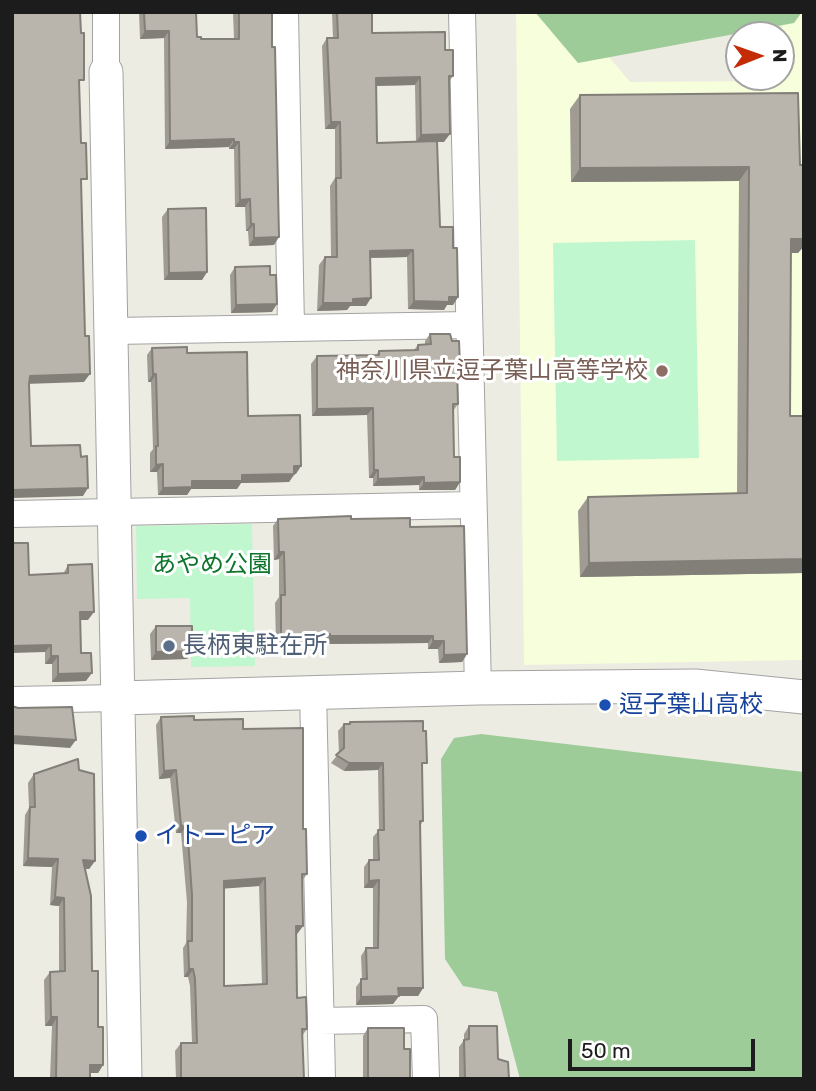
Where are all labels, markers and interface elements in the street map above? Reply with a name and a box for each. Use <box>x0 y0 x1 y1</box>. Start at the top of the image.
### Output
north arrow <box>725 21 795 91</box>
text: N <box>768 49 791 63</box>
place label: 神奈川県立逗子葉山高等学校 <box>336 357 648 385</box>
marker: 神奈川県立逗子葉山高等学校 <box>654 363 670 379</box>
park label: あやめ公園 <box>152 551 272 579</box>
place label: 長柄東駐在所 <box>183 632 327 660</box>
marker: 長柄東駐在所 <box>161 638 177 654</box>
place label: 逗子葉山高校 <box>619 691 763 719</box>
marker: 逗子葉山高校 <box>597 697 613 713</box>
place label: イトーピア <box>155 822 275 850</box>
marker: イトーピア <box>133 828 149 844</box>
scale bar <box>571 1024 758 1068</box>
text: 50 m <box>581 1038 631 1063</box>

